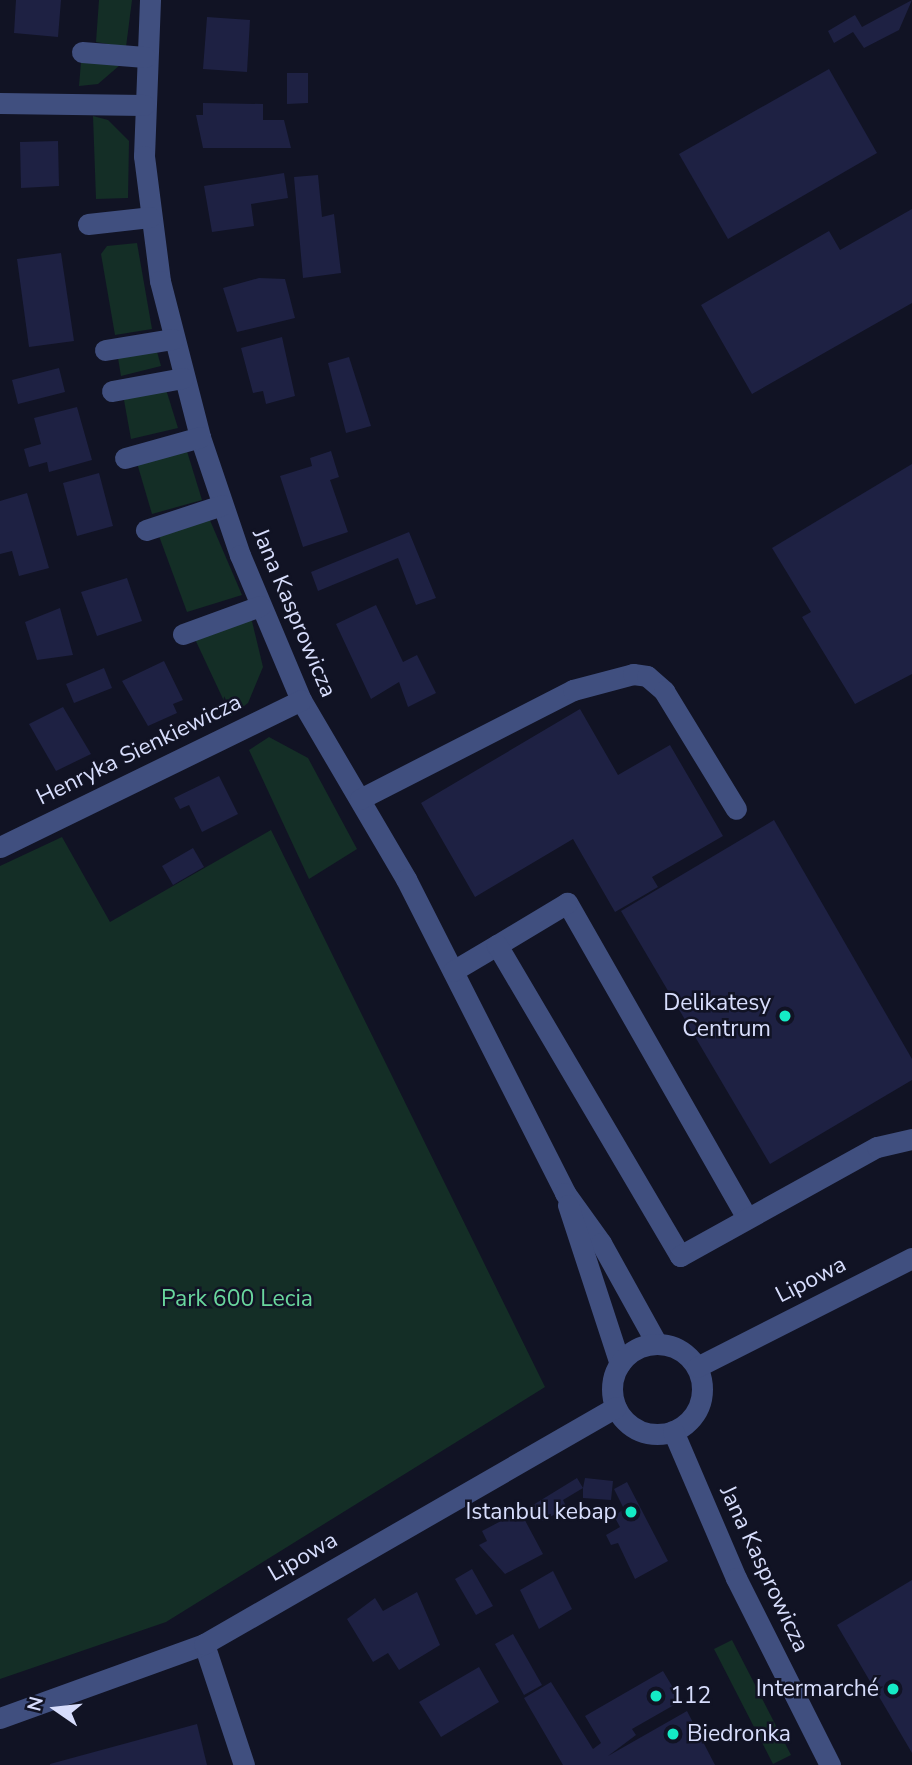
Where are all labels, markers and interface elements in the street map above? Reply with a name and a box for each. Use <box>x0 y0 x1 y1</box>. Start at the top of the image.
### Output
street label: Jana Kasprowicza <box>246 524 342 702</box>
street label: Henryka Sienkiewicza <box>32 688 246 812</box>
place label: Delikatesy Centrum <box>663 989 771 1043</box>
marker: Delikatesy Centrum <box>777 1008 793 1024</box>
street label: Lipowa <box>771 1251 851 1309</box>
park label: Park 600 Lecia <box>161 1285 313 1313</box>
street label: Jana Kasprowicza <box>713 1481 815 1657</box>
place label: Istanbul kebap <box>465 1498 617 1526</box>
marker: Istanbul kebap <box>623 1504 639 1520</box>
street label: Lipowa <box>264 1526 342 1588</box>
north arrow <box>21 1674 91 1744</box>
place label: Intermarché <box>756 1675 879 1703</box>
marker: Intermarché <box>885 1681 901 1697</box>
place label: 112 <box>670 1682 711 1710</box>
marker: 112 <box>648 1688 664 1704</box>
text: N <box>21 1694 50 1714</box>
place label: Biedronka <box>687 1720 791 1748</box>
marker: Biedronka <box>665 1726 681 1742</box>

